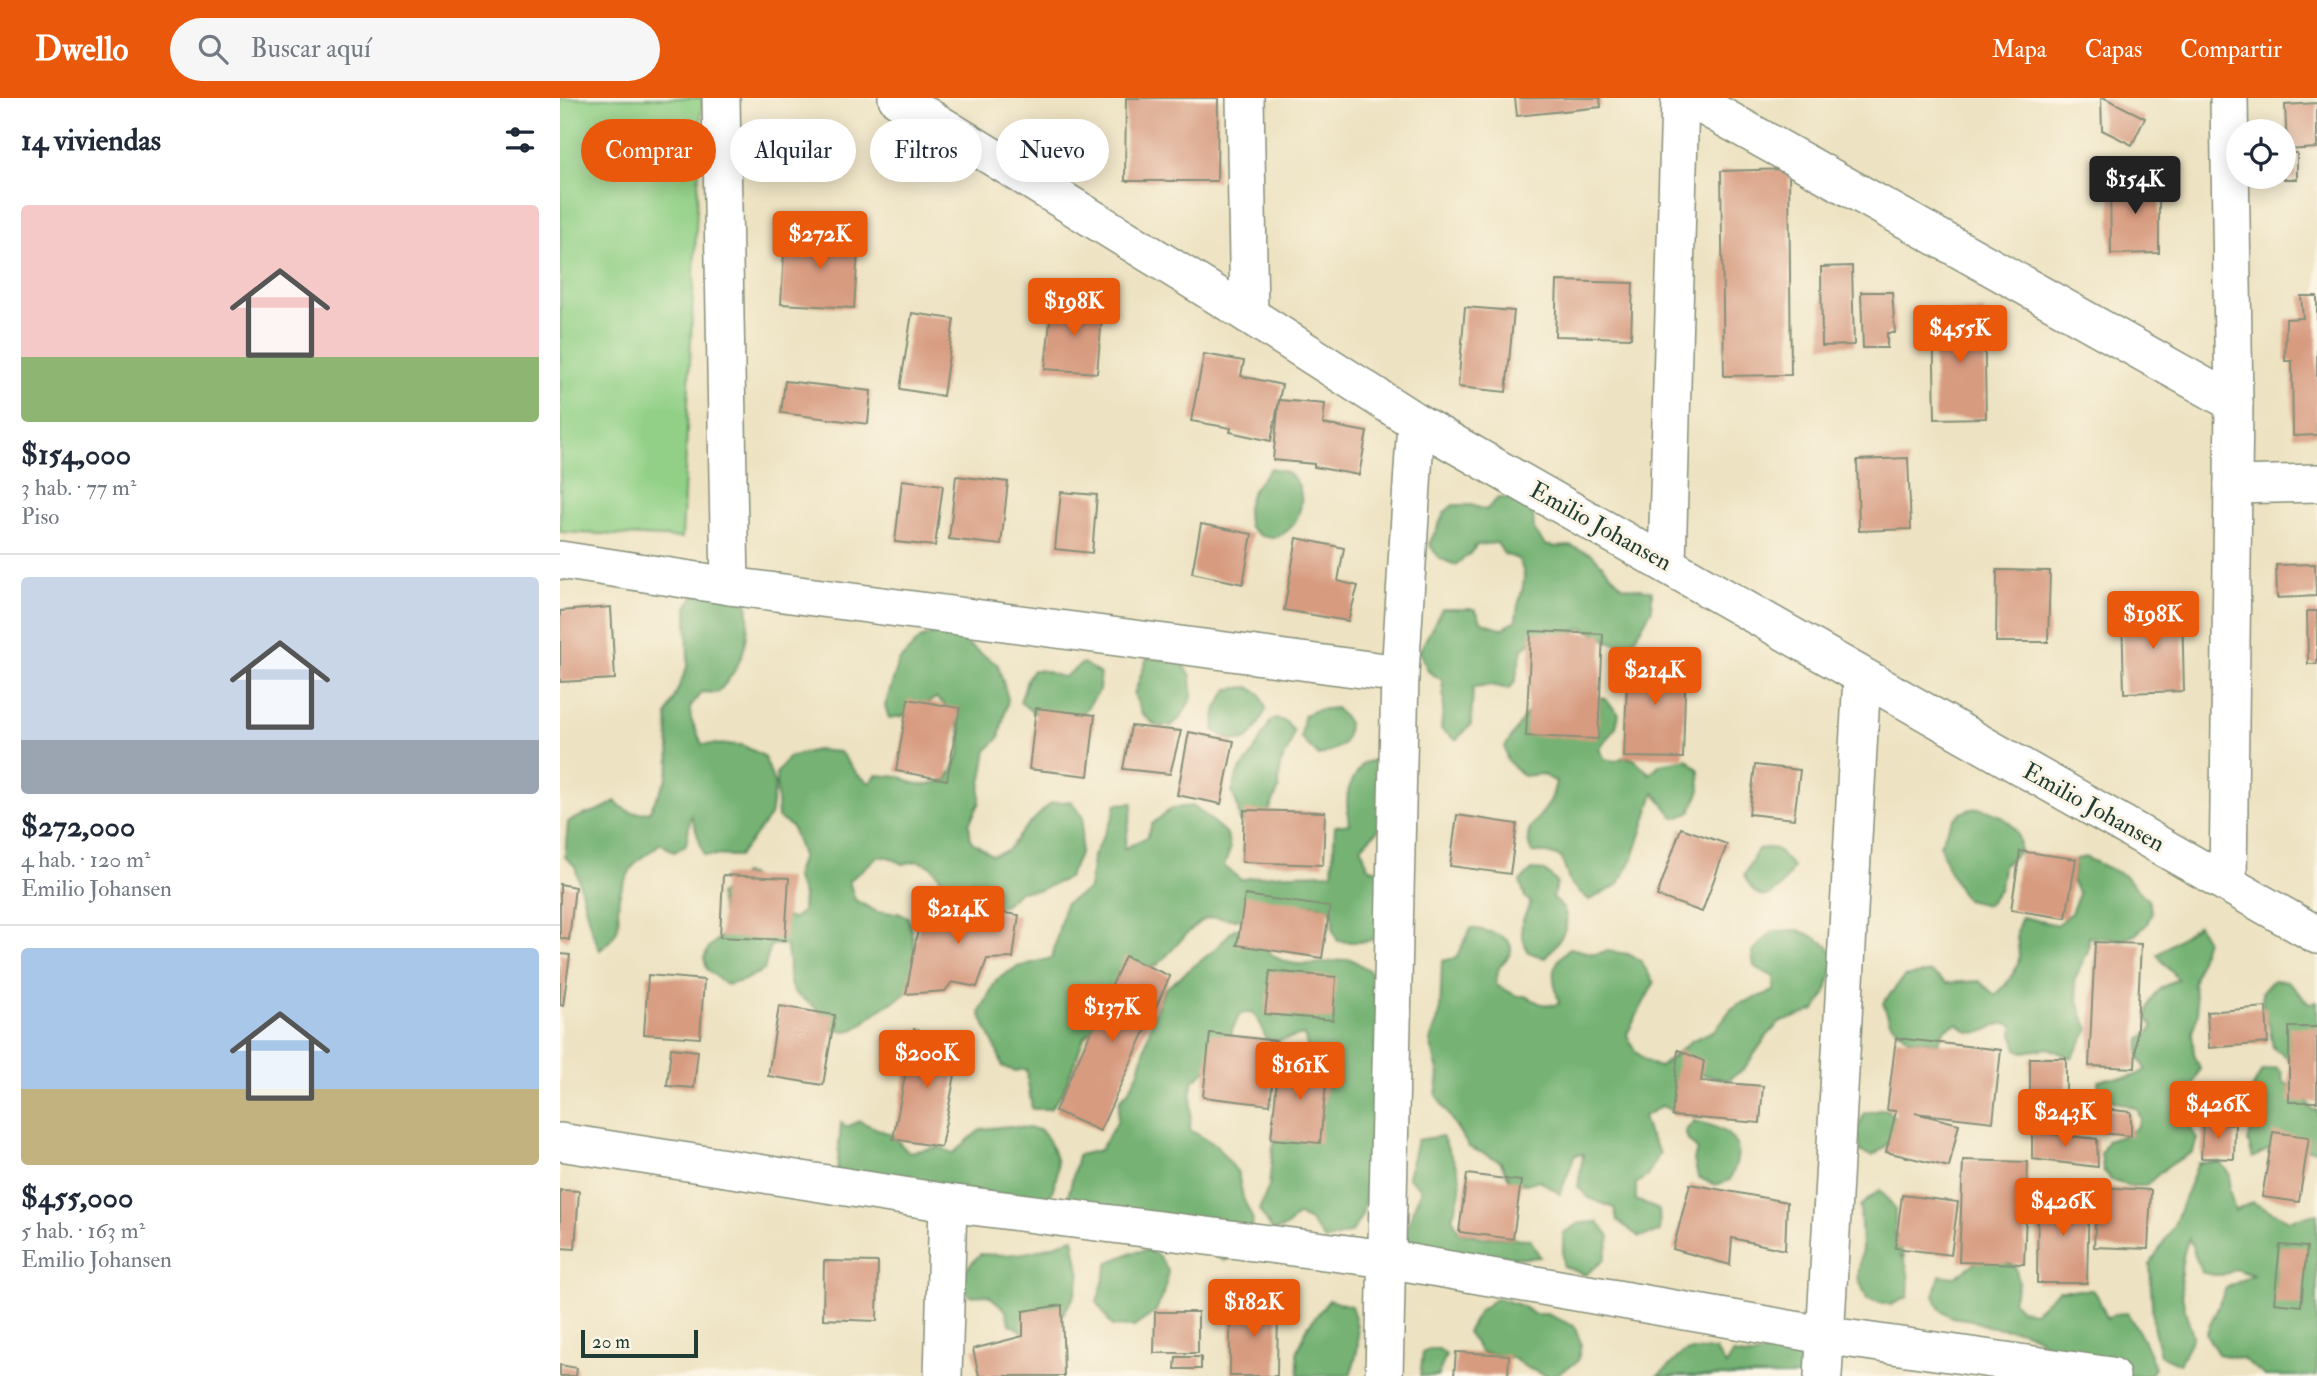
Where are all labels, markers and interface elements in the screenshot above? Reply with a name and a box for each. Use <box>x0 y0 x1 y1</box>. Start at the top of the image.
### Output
search box <box>170 18 660 81</box>
text: Dwello <box>35 29 128 70</box>
icon: search <box>194 30 232 68</box>
text: Buscar aquí <box>250 33 371 65</box>
text: Mapa <box>1992 34 2047 65</box>
text: Capas <box>2085 34 2142 65</box>
text: Compartir <box>2180 34 2282 65</box>
chip: Comprar <box>581 119 716 182</box>
chip: Alquilar <box>730 119 856 182</box>
chip: Filtros <box>870 119 982 182</box>
chip: Nuevo <box>996 119 1109 182</box>
map controls <box>2226 119 2296 189</box>
button: locate <box>2226 119 2296 189</box>
icon: filters <box>501 121 539 159</box>
text: 14 viviendas <box>21 122 161 159</box>
pin: $154K <box>2086 156 2184 216</box>
text: $154K <box>2105 164 2165 193</box>
pin: $272K <box>771 212 869 271</box>
text: $272K <box>789 219 851 248</box>
icon: home <box>217 250 343 376</box>
pin: $198K <box>1025 278 1123 338</box>
text: $198K <box>1044 286 1104 315</box>
pin: $455K <box>1911 306 2009 365</box>
text: $455K <box>1929 313 1991 342</box>
text: $154,000 <box>21 436 131 473</box>
text: 3 hab. · 77 m² <box>21 473 136 502</box>
street label: Emilio Johansen <box>1524 475 1677 578</box>
text: Piso <box>21 502 59 531</box>
pin: $198K <box>2104 592 2202 651</box>
text: $198K <box>2123 599 2183 628</box>
icon: home <box>217 622 343 748</box>
pin: $214K <box>1606 648 1704 707</box>
text: $214K <box>1624 655 1686 684</box>
street label: Emilio Johansen <box>2017 756 2170 859</box>
text: $272,000 <box>21 808 135 845</box>
text: 4 hab. · 120 m² <box>21 845 151 874</box>
text: Emilio Johansen <box>21 874 172 903</box>
pin: $214K <box>909 886 1007 946</box>
text: $214K <box>927 894 989 923</box>
pin: $137K <box>1063 984 1161 1044</box>
text: $137K <box>1084 992 1140 1021</box>
icon: home <box>217 993 343 1119</box>
pin: $200K <box>878 1030 976 1090</box>
text: $200K <box>895 1038 959 1067</box>
pin: $161K <box>1251 1042 1349 1102</box>
text: $161K <box>1272 1050 1328 1079</box>
pin: $426K <box>2169 1082 2267 1141</box>
text: $426K <box>2186 1089 2250 1118</box>
pin: $243K <box>2016 1090 2114 1149</box>
text: $243K <box>2034 1097 2096 1126</box>
pin: $426K <box>2014 1178 2112 1238</box>
text: $455,000 <box>21 1179 133 1216</box>
text: $426K <box>2031 1186 2095 1215</box>
text: 5 hab. · 163 m² <box>21 1216 145 1245</box>
text: Emilio Johansen <box>21 1245 172 1274</box>
pin: $182K <box>1205 1280 1303 1339</box>
text: $182K <box>1224 1287 1284 1316</box>
scale bar <box>581 1327 698 1359</box>
text: 20 m <box>592 1330 630 1354</box>

